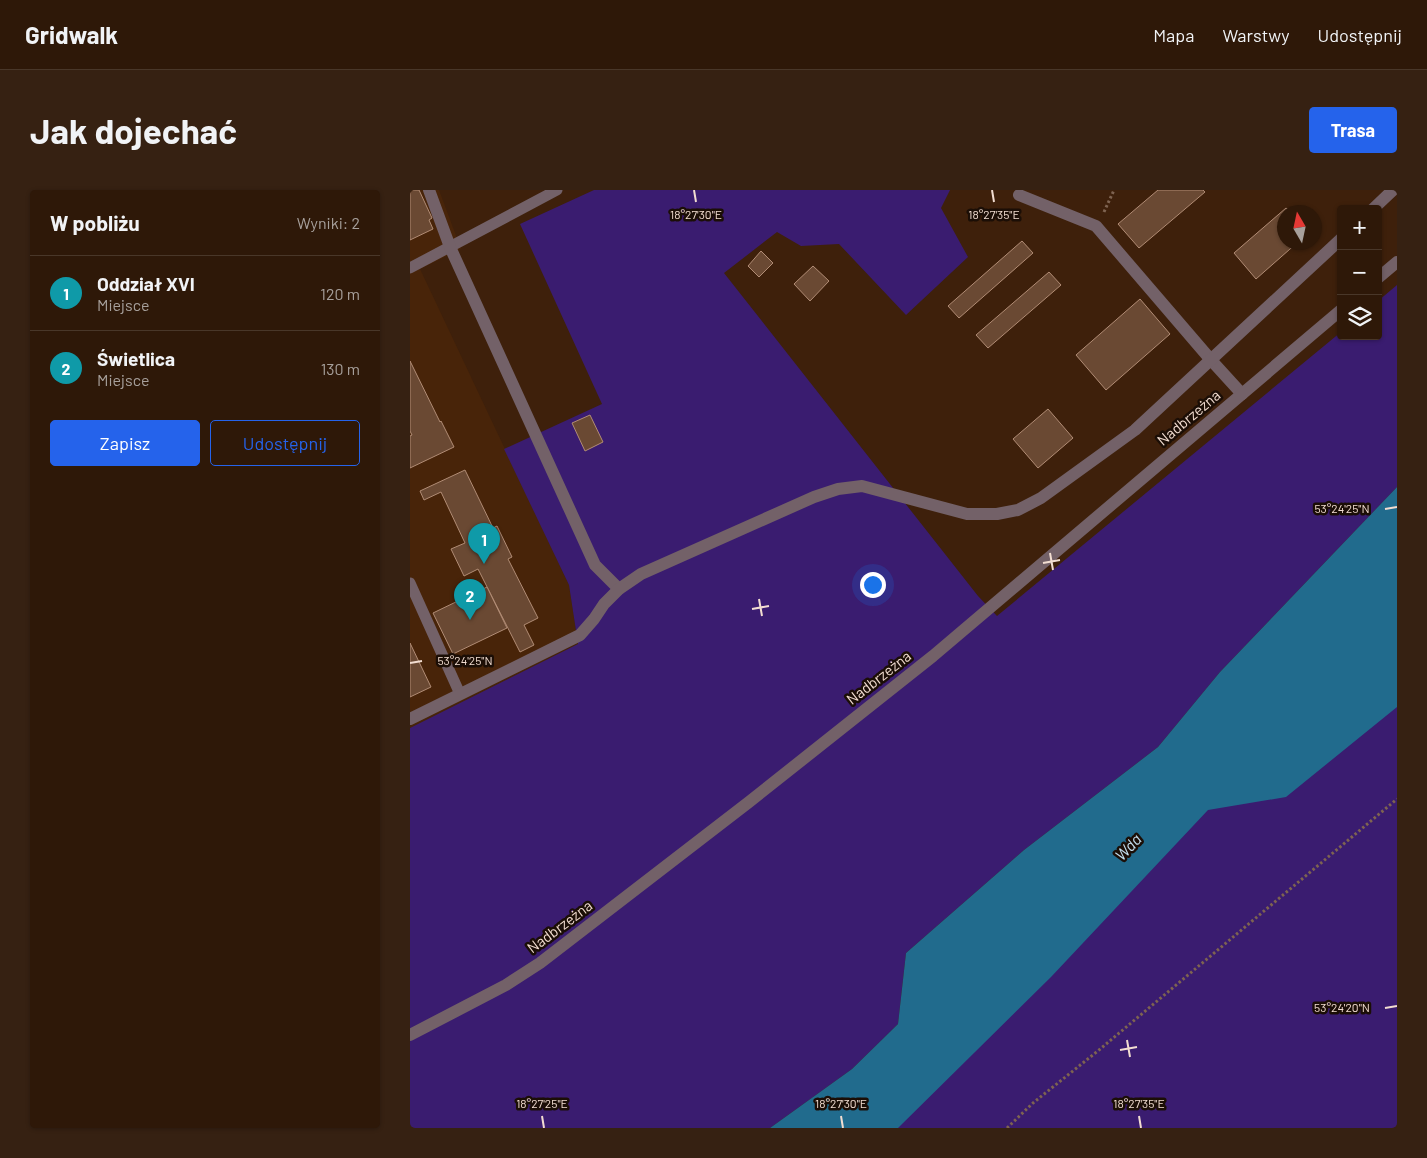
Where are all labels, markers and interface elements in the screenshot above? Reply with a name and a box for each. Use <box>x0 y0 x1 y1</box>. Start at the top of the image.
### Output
text: Gridwalk <box>25 20 118 49</box>
text: Mapa <box>1153 24 1194 46</box>
text: Warstwy <box>1222 24 1290 46</box>
text: Udostępnij <box>1318 24 1402 46</box>
button: Trasa <box>1309 107 1397 153</box>
text: Jak dojechać <box>30 109 237 151</box>
north arrow <box>1277 205 1322 250</box>
map controls <box>1337 205 1382 340</box>
button: + <box>1337 205 1382 250</box>
text: 18°27'30"E <box>670 207 722 221</box>
text: 18°27'35"E <box>968 207 1020 221</box>
text: W pobliżu <box>50 210 140 235</box>
text: Wyniki: 2 <box>297 213 360 232</box>
button: − <box>1337 250 1382 295</box>
text: Oddział XVI <box>97 272 195 295</box>
text: 1 <box>63 284 69 303</box>
text: 120 m <box>320 284 360 303</box>
text: Miejsce <box>97 295 149 314</box>
button: layers <box>1337 295 1382 340</box>
text: Świetlica <box>97 347 175 370</box>
text: 2 <box>62 359 70 378</box>
text: 130 m <box>321 359 360 378</box>
text: Miejsce <box>97 370 149 389</box>
street label: Nadbrzeżna <box>1153 386 1224 449</box>
button: Zapisz <box>50 420 200 466</box>
button: Udostępnij <box>210 420 360 466</box>
text: 53°24'25"N <box>1314 501 1370 515</box>
pin: 1 <box>468 523 500 564</box>
your location <box>860 572 886 598</box>
pin: 2 <box>454 579 486 620</box>
street label: Nadbrzeżna <box>843 646 914 708</box>
text: 53°24'25"N <box>437 653 493 667</box>
water label: Wda <box>1110 829 1145 864</box>
street label: Nadbrzeżna <box>523 896 595 956</box>
text: 53°24'20"N <box>1314 1000 1370 1014</box>
text: 18°27'25"E <box>516 1096 568 1110</box>
text: 18°27'30"E <box>815 1096 867 1110</box>
text: 18°27'35"E <box>1113 1096 1165 1110</box>

